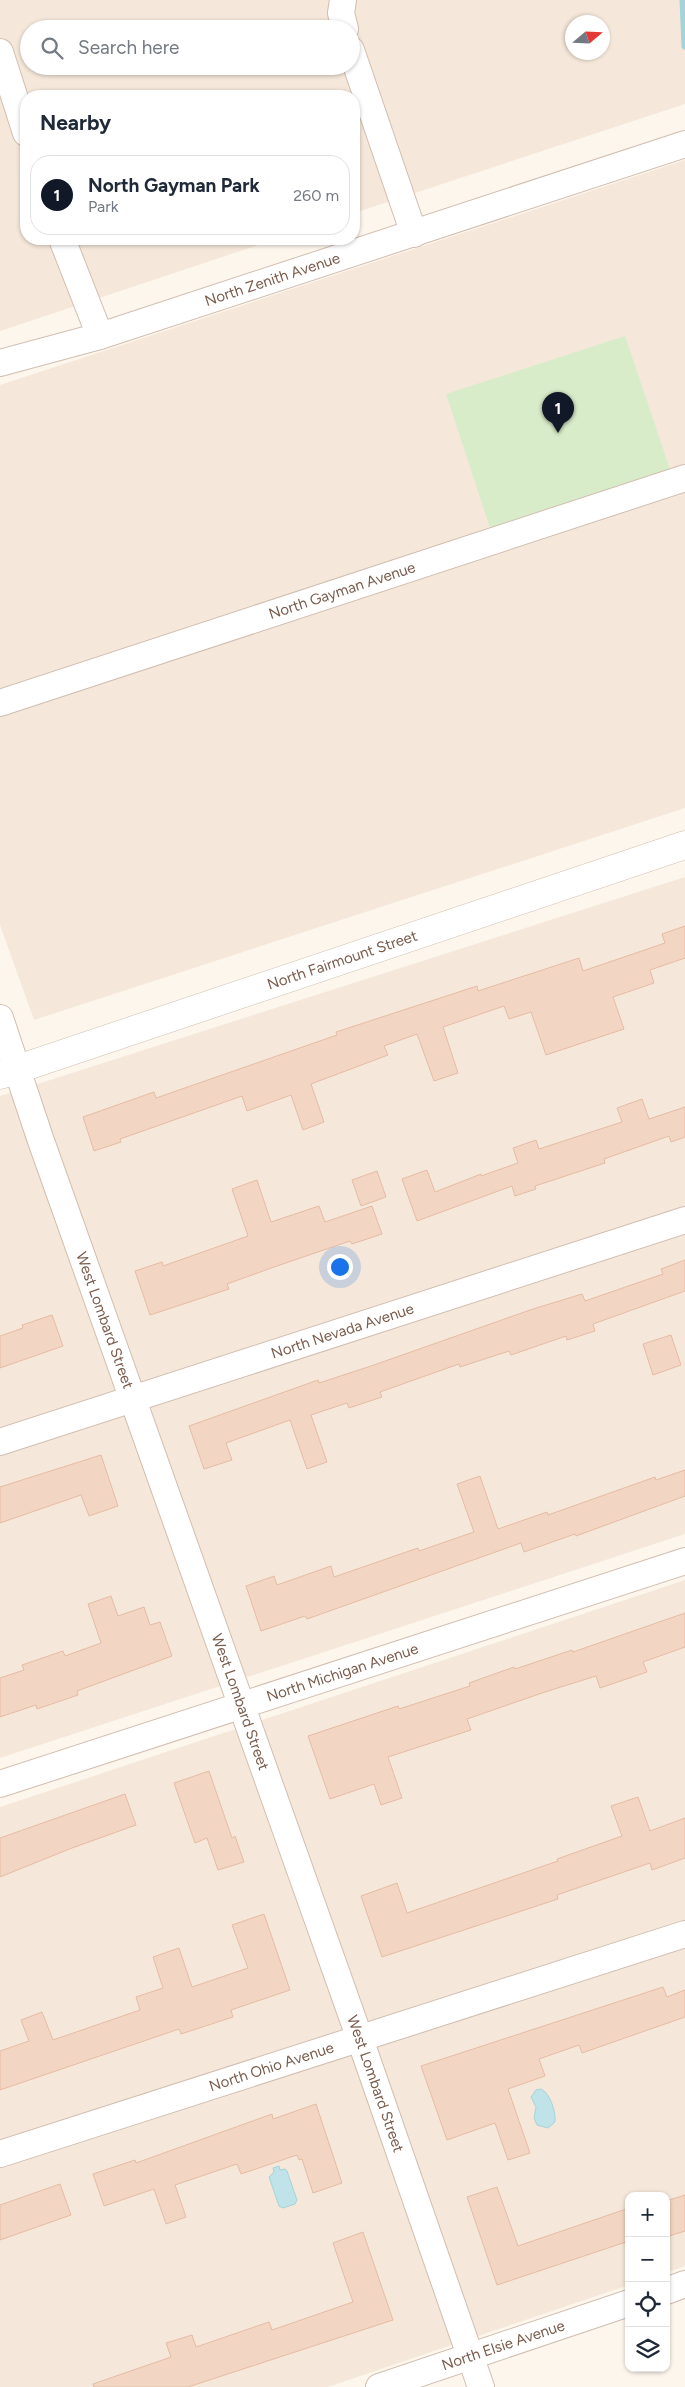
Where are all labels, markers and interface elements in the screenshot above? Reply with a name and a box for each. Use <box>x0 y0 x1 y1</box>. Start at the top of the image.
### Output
north arrow <box>565 15 610 60</box>
search box <box>20 20 360 75</box>
icon: search <box>38 34 66 62</box>
text: Search here <box>78 36 180 59</box>
text: Nearby <box>40 110 111 135</box>
text: North Gayman Park <box>88 174 260 197</box>
text: 1 <box>54 186 60 205</box>
text: 260 m <box>293 186 339 205</box>
text: Park <box>88 197 118 216</box>
street label: North Zenith Avenue <box>202 249 342 310</box>
pin: 1 <box>542 392 574 433</box>
street label: North Gayman Avenue <box>266 558 418 623</box>
street label: North Fairmount Street <box>265 926 420 994</box>
street label: West Lombard Street <box>72 1250 137 1391</box>
your location <box>327 1254 353 1280</box>
street label: North Nevada Avenue <box>269 1299 416 1363</box>
street label: West Lombard Street <box>208 1631 273 1773</box>
street label: North Michigan Avenue <box>264 1639 421 1706</box>
street label: West Lombard Street <box>343 2013 408 2155</box>
street label: North Ohio Avenue <box>207 2038 336 2095</box>
map controls <box>625 2192 670 2372</box>
button: + <box>625 2192 670 2237</box>
button: − <box>625 2237 670 2282</box>
button: locate <box>625 2282 670 2327</box>
street label: North Elsie Avenue <box>439 2316 567 2374</box>
button: layers <box>625 2327 670 2372</box>

